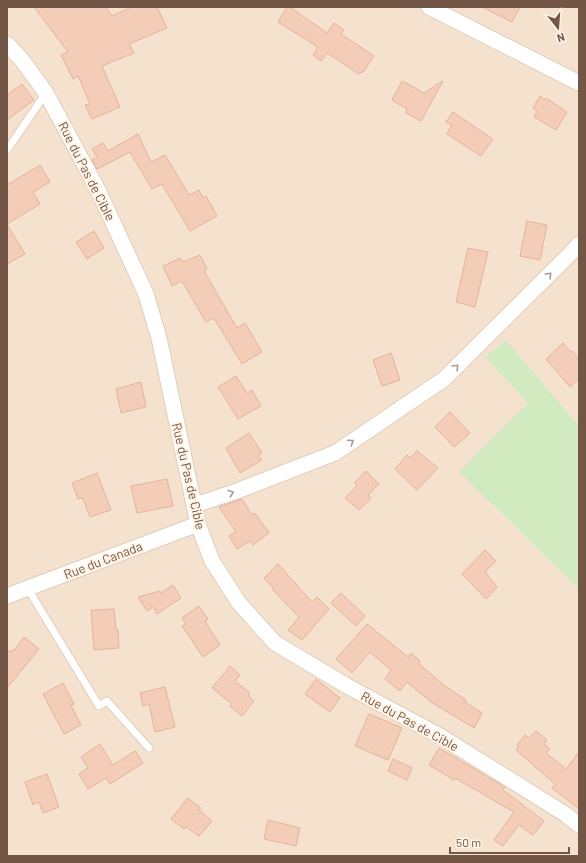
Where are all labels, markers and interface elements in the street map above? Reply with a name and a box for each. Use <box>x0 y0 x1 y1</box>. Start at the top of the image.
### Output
north arrow <box>538 8 578 48</box>
text: N <box>556 31 566 45</box>
street label: Rue du Pas de Cible <box>55 119 119 223</box>
one-way arrow <box>544 272 552 280</box>
one-way arrow <box>451 364 459 372</box>
street label: Rue du Pas de Cible <box>169 421 209 531</box>
one-way arrow <box>346 440 353 447</box>
one-way arrow <box>228 489 235 497</box>
street label: Rue du Canada <box>61 538 145 582</box>
street label: Rue du Pas de Cible <box>358 688 462 754</box>
scale bar <box>450 829 569 855</box>
text: 50 m <box>456 835 481 849</box>

